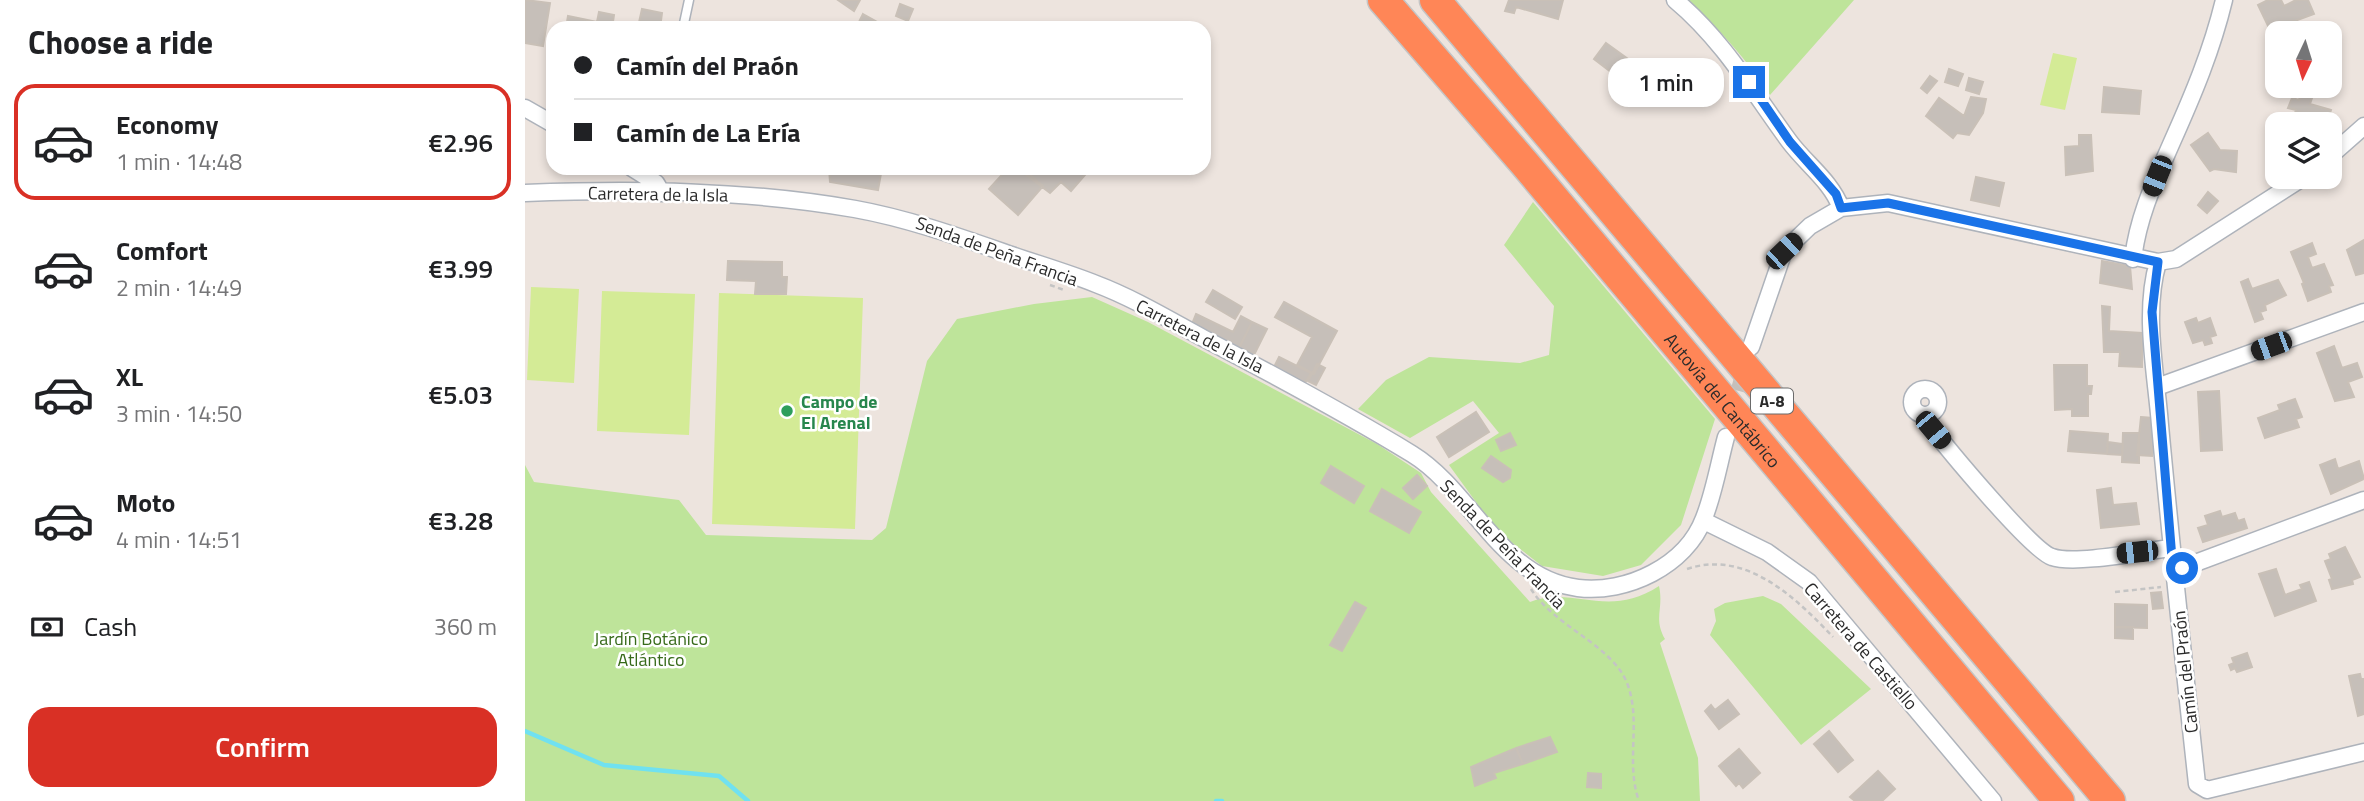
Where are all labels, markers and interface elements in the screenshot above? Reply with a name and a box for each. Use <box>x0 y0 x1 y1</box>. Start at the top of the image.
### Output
text: Choose a ride <box>28 18 213 66</box>
north arrow <box>2265 21 2341 98</box>
map controls <box>2265 21 2342 189</box>
text: Camín del Praón <box>616 46 799 85</box>
callout: 1 min <box>1609 57 1725 106</box>
text: 1 min <box>1638 65 1694 100</box>
route end <box>1733 66 1765 98</box>
text: Economy <box>116 105 218 144</box>
icon: car <box>32 111 95 174</box>
button: layers <box>2265 112 2342 189</box>
text: Camín de La Ería <box>616 113 801 152</box>
text: €2.96 <box>429 123 493 162</box>
text: 1 min · 14:48 <box>116 144 242 179</box>
car <box>2140 153 2175 199</box>
street label: Carretera de la Isla <box>588 179 728 209</box>
street label: Senda de Peña Francia <box>912 209 1082 293</box>
car <box>1762 229 1807 273</box>
text: Comfort <box>116 231 208 270</box>
icon: car <box>32 237 95 300</box>
text: €3.99 <box>429 249 493 288</box>
text: 2 min · 14:49 <box>116 270 242 305</box>
street label: Carretera de la Isla <box>1131 292 1269 380</box>
street label: Autovía del Cantábrico <box>1658 327 1788 474</box>
car <box>2248 329 2295 363</box>
text: XL <box>116 357 143 396</box>
icon: car <box>32 363 95 426</box>
text: €5.03 <box>429 375 493 414</box>
place label: Campo de El Arenal <box>801 388 877 436</box>
road number: A-8 <box>1751 388 1793 414</box>
text: 3 min · 14:50 <box>116 396 242 431</box>
marker: Campo de El Arenal <box>779 403 795 419</box>
car <box>1912 407 1955 453</box>
street label: Senda de Peña Francia <box>1434 473 1572 615</box>
text: Moto <box>116 483 175 522</box>
icon: car <box>32 489 95 552</box>
text: €3.28 <box>429 501 493 540</box>
text: 4 min · 14:51 <box>116 522 242 557</box>
car <box>2116 539 2159 565</box>
route start <box>2166 552 2198 584</box>
street label: Carretera de Castiello <box>1798 576 1924 716</box>
text: Cash <box>84 607 137 646</box>
icon: cash <box>28 608 66 646</box>
text: 360 m <box>434 609 497 644</box>
street label: Camín del Praón <box>2165 609 2205 735</box>
park label: Jardín Botánico Atlántico <box>594 625 708 673</box>
button: Confirm <box>28 707 497 787</box>

